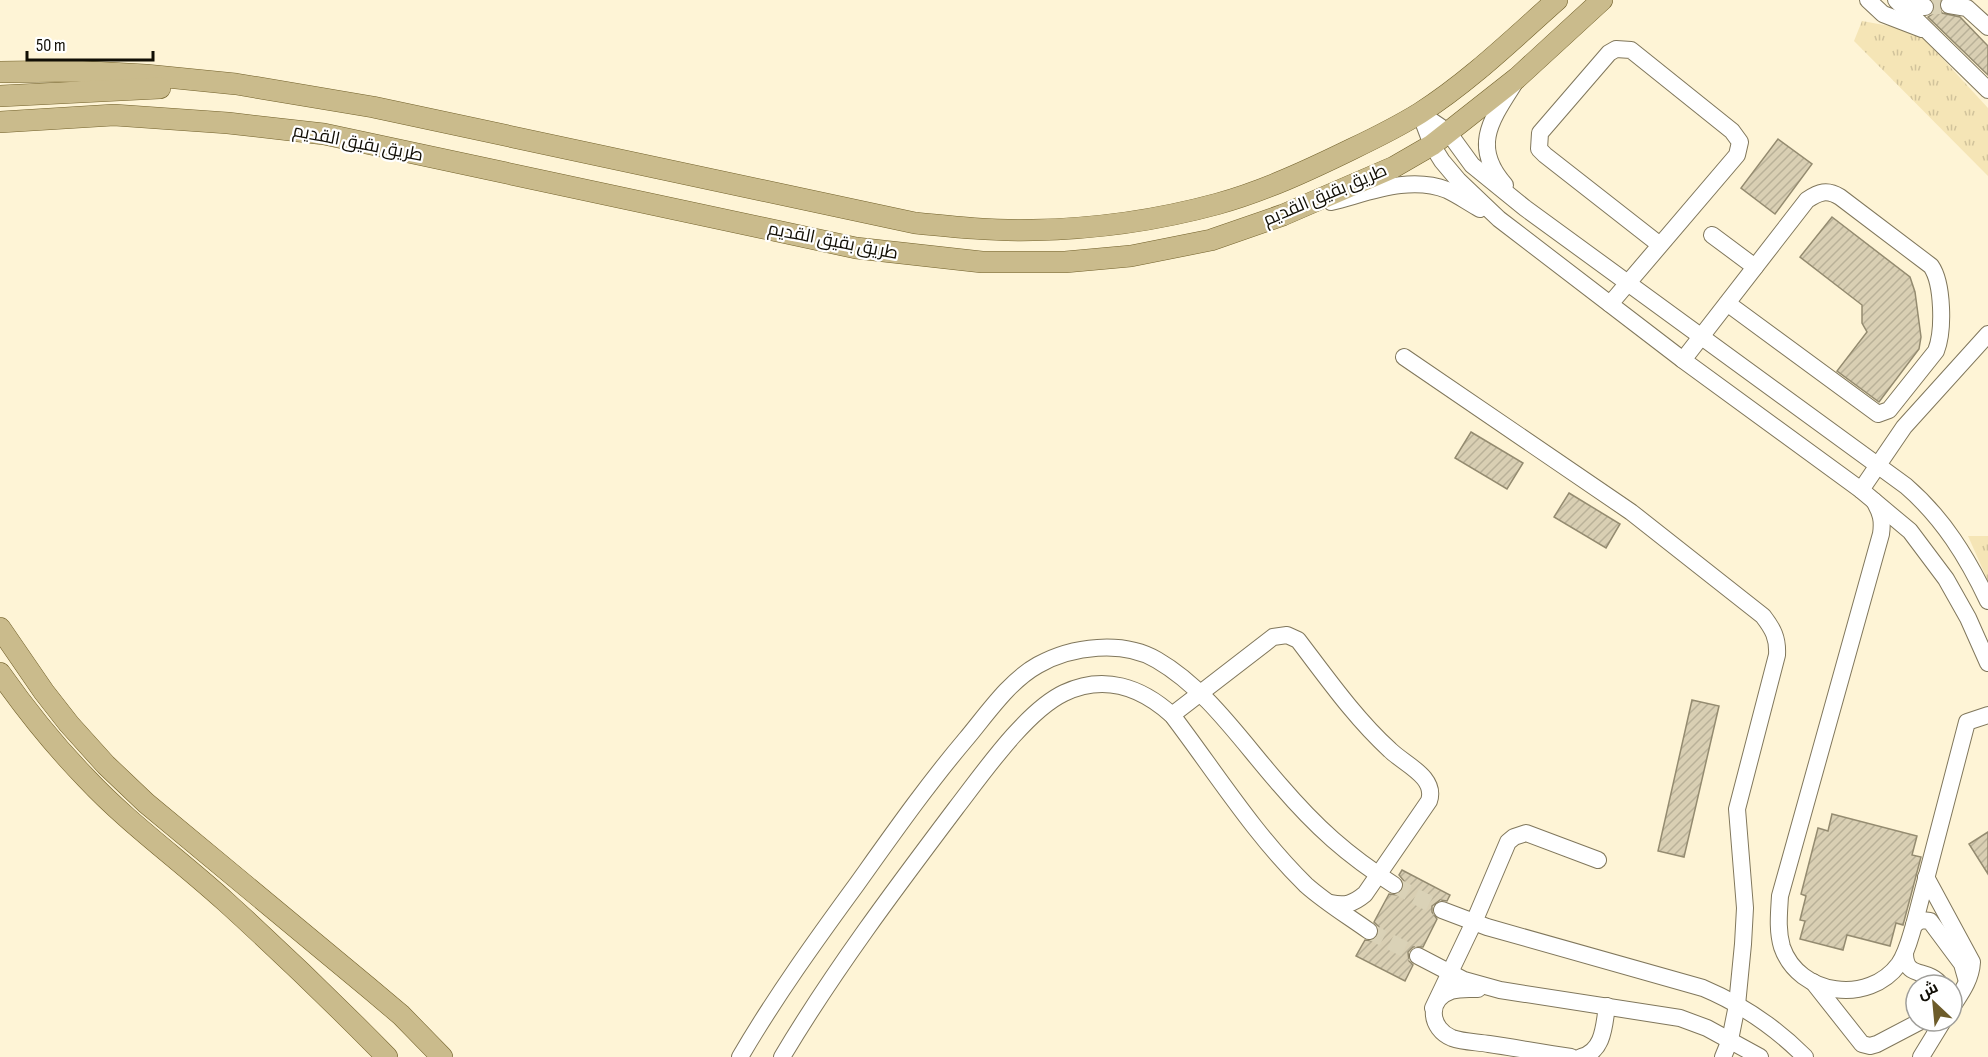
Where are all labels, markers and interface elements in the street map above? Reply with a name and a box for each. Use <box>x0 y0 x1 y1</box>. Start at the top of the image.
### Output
scale bar <box>27 24 153 62</box>
text: 50 m <box>36 35 66 56</box>
street label: طريق بقيق القديم <box>291 120 425 167</box>
street label: طريق بقيق القديم <box>1260 160 1390 231</box>
street label: طريق بقيق القديم <box>766 218 900 265</box>
north arrow <box>1904 973 1964 1033</box>
text: ش <box>1915 978 1941 1004</box>

